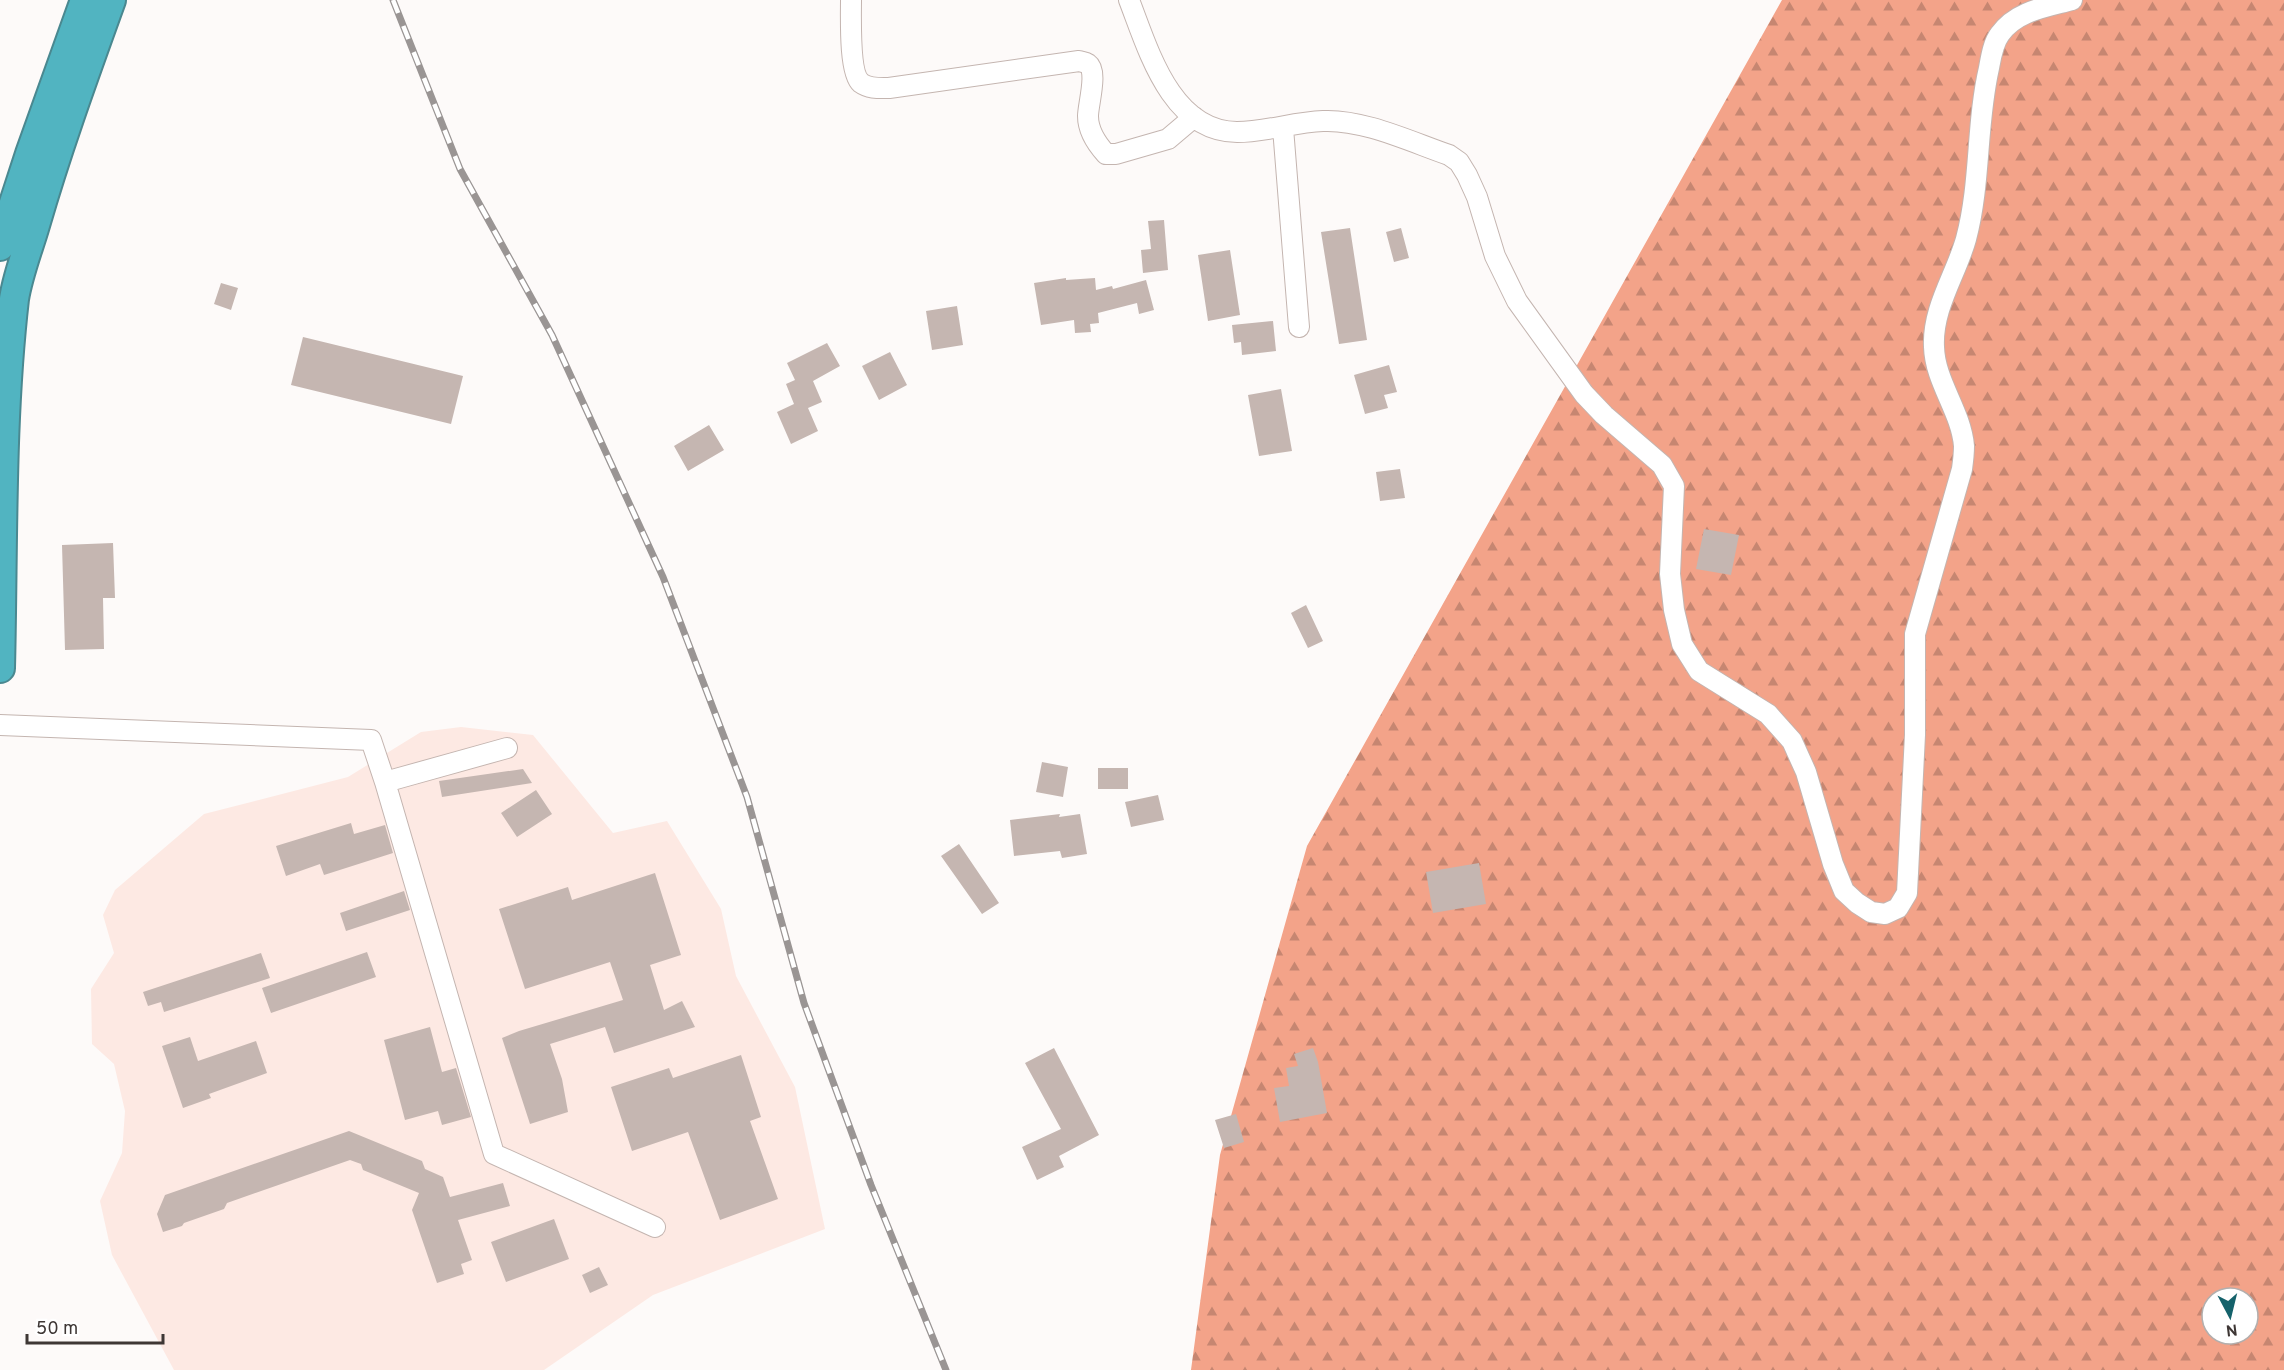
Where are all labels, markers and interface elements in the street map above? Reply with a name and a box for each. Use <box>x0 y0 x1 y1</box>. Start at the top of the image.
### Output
north arrow <box>2200 1286 2260 1346</box>
scale bar <box>27 1307 164 1345</box>
text: 50 m <box>36 1318 78 1341</box>
text: N <box>2225 1318 2239 1340</box>

